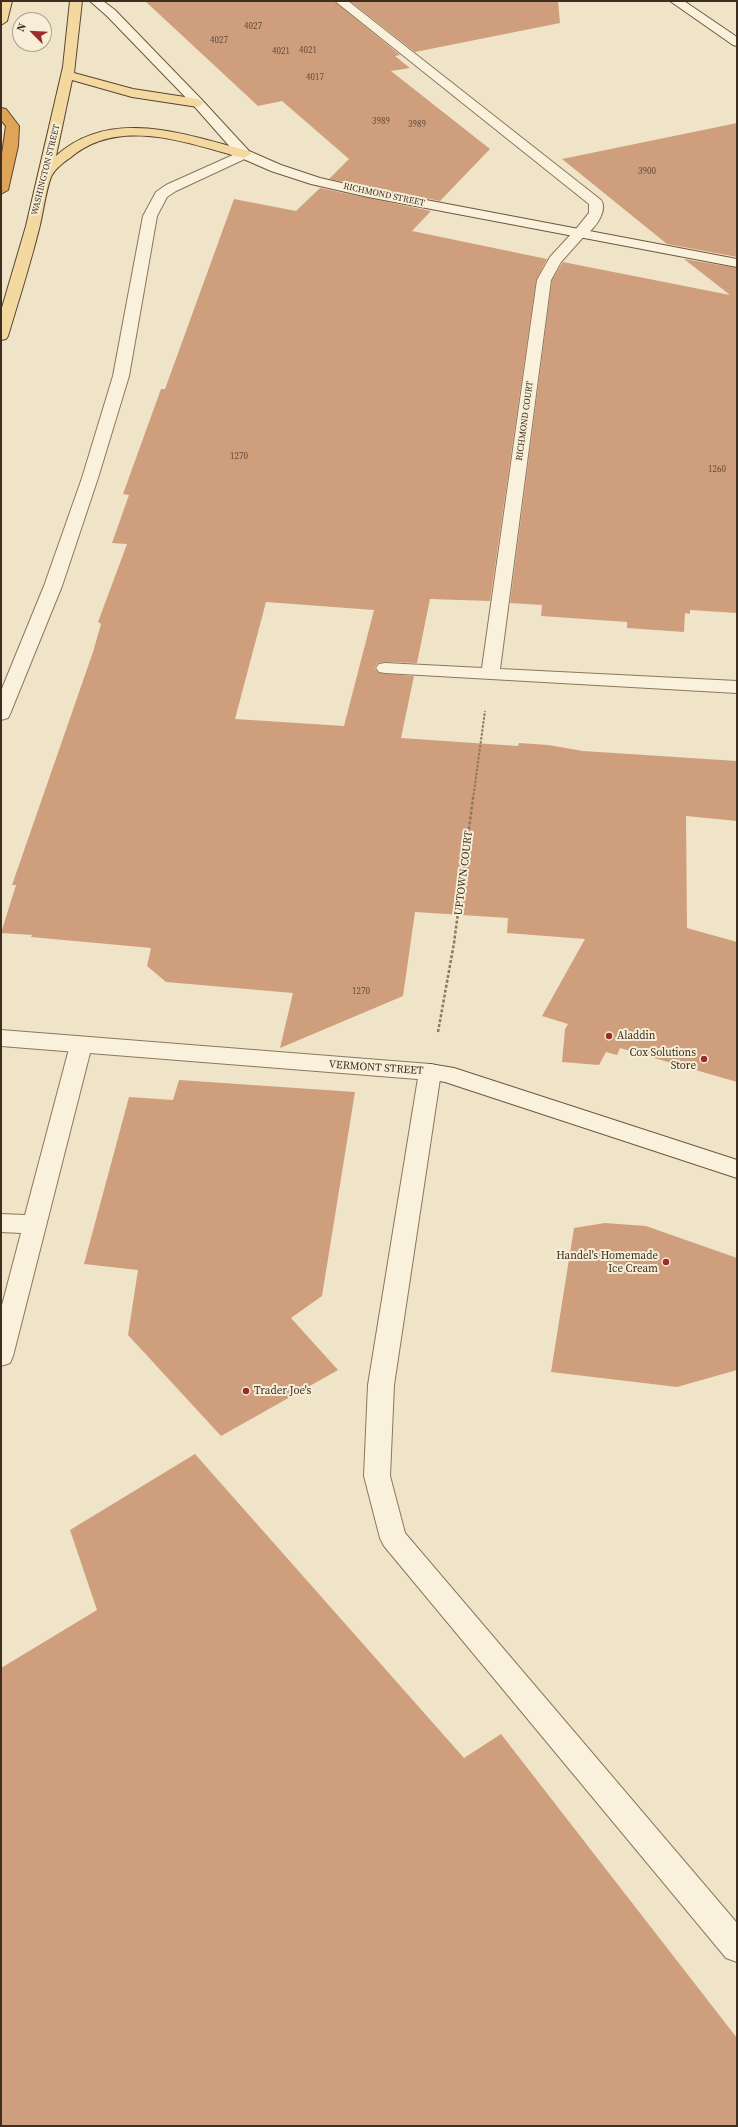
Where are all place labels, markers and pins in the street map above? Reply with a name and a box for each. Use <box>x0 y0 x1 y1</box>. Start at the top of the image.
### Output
place label: Aladdin <box>617 1029 655 1043</box>
marker: Aladdin <box>604 1031 614 1041</box>
place label: Cox Solutions Store <box>629 1046 696 1072</box>
marker: Cox Solutions Store <box>699 1054 709 1064</box>
place label: Handel's Homemade Ice Cream <box>556 1249 658 1275</box>
marker: Handel's Homemade Ice Cream <box>661 1257 671 1267</box>
place label: Trader Joe's <box>254 1384 311 1398</box>
marker: Trader Joe's <box>241 1386 251 1396</box>

